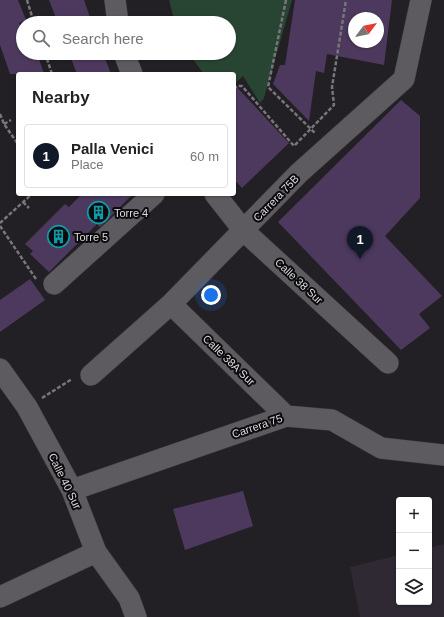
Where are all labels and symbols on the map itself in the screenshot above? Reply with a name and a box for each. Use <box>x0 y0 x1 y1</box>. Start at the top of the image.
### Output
north arrow <box>348 12 384 48</box>
street label: Carrera 75B <box>251 172 301 224</box>
building icon: Torre 4 <box>85 200 111 226</box>
place label: Torre 4 <box>114 207 148 219</box>
building icon: Torre 5 <box>46 224 72 250</box>
pin: 1 <box>347 226 373 259</box>
place label: Torre 5 <box>74 231 108 243</box>
street label: Calle 38 Sur <box>273 256 325 306</box>
your location <box>201 285 221 305</box>
street label: Calle 38A Sur <box>201 332 258 388</box>
street label: Carrera 75 <box>230 412 284 440</box>
street label: Calle 40 Sur <box>46 451 84 511</box>

